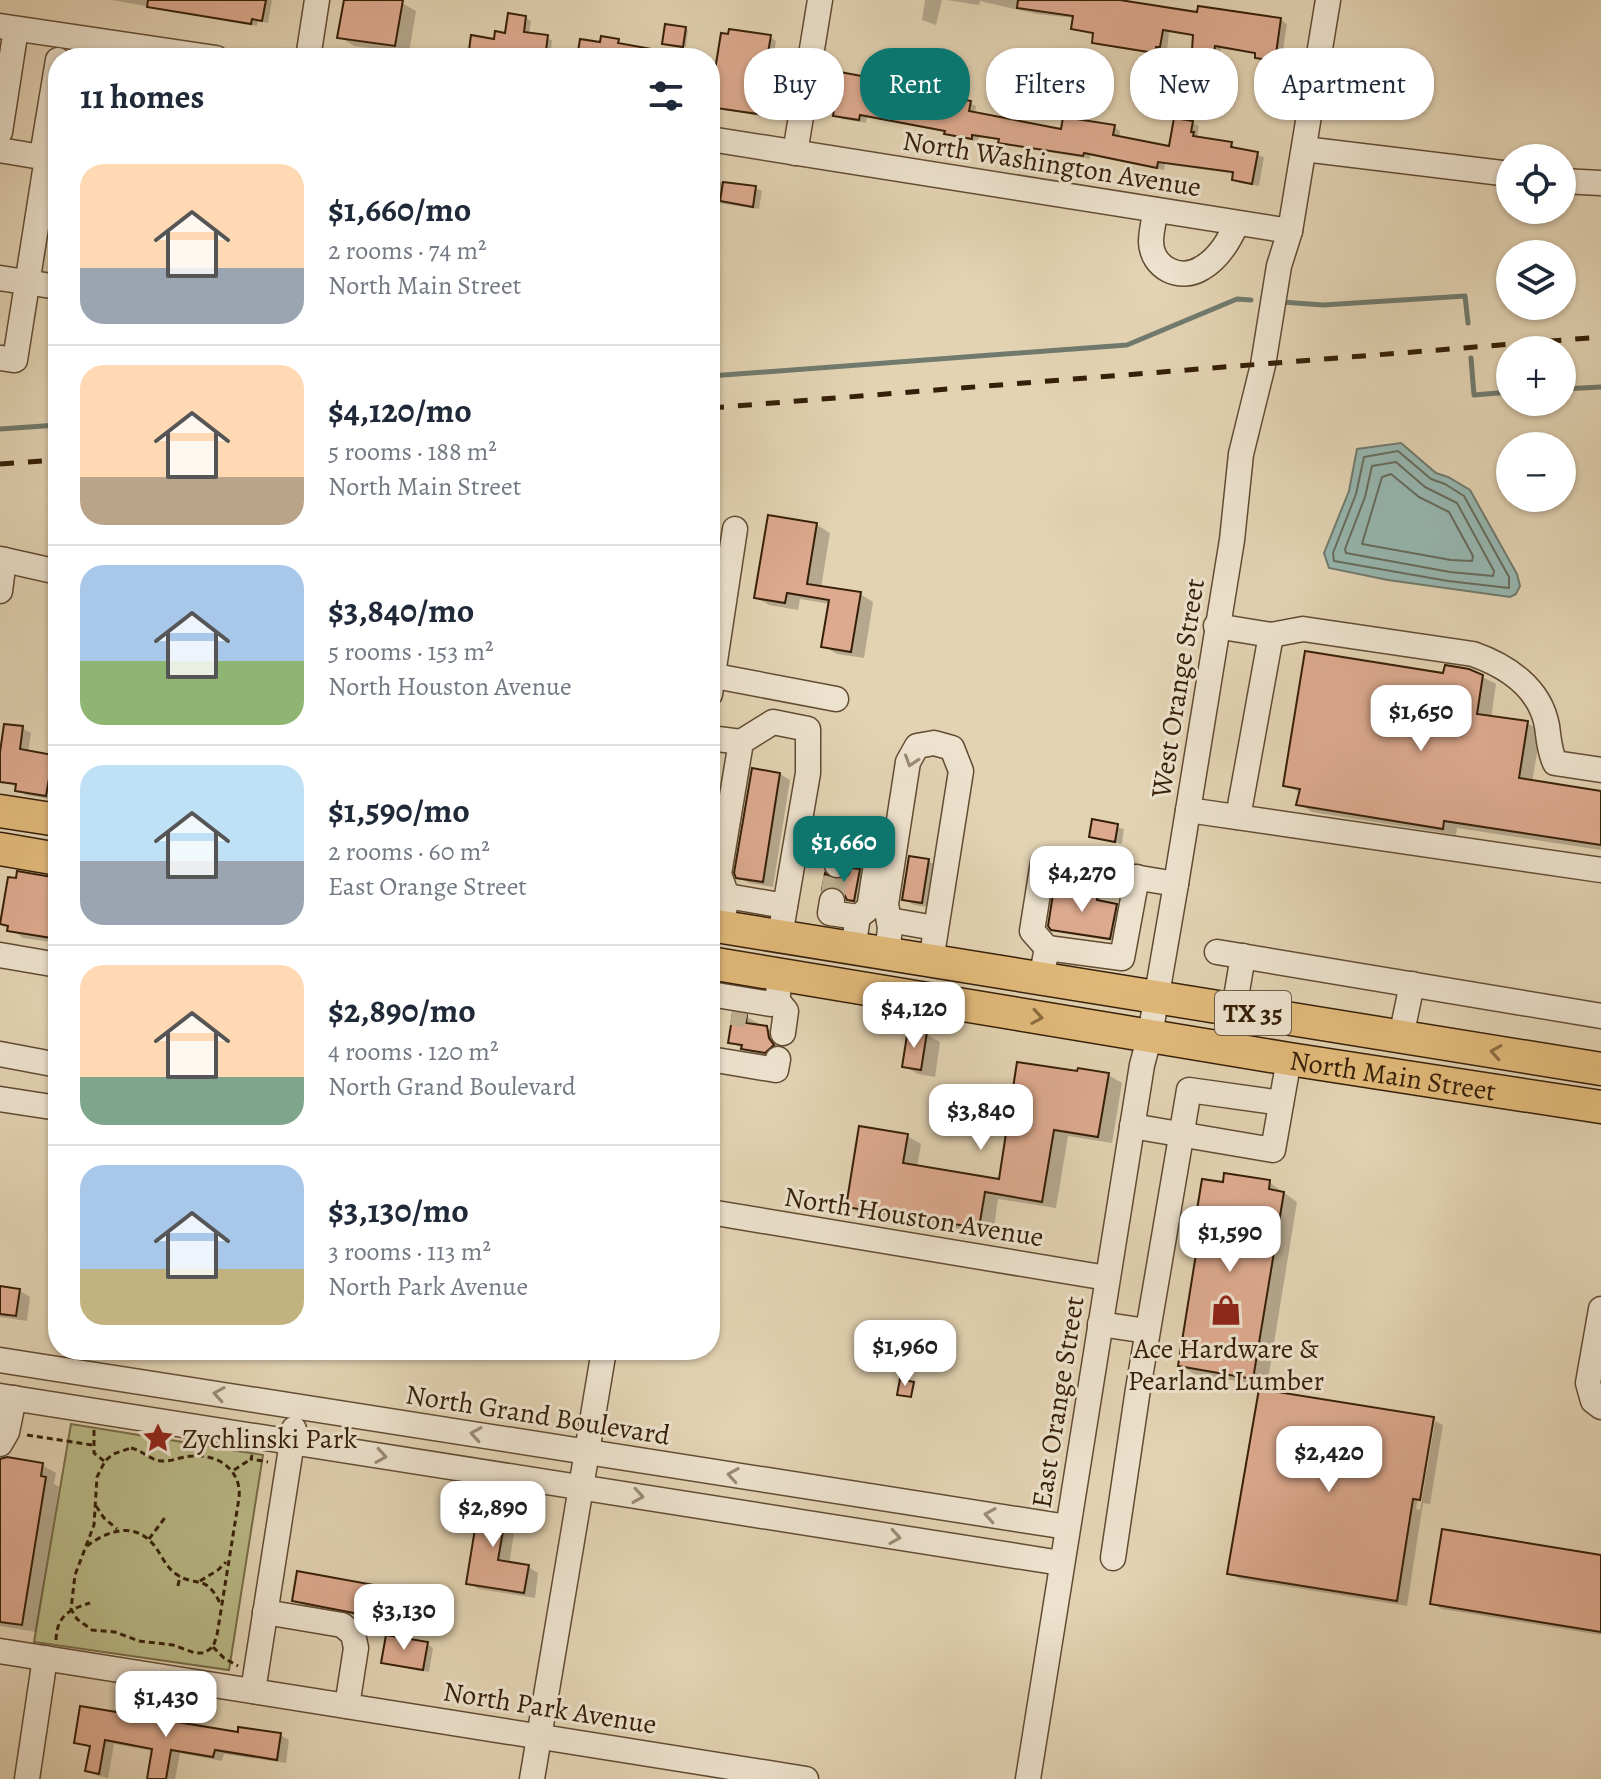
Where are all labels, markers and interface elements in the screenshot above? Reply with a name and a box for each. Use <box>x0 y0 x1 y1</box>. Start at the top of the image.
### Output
chip: Buy <box>744 48 844 120</box>
chip: Rent <box>860 48 970 120</box>
chip: Filters <box>986 48 1114 120</box>
chip: New <box>1130 48 1238 120</box>
chip: Apartment <box>1254 48 1434 120</box>
text: 11 homes <box>80 73 204 120</box>
icon: filters <box>644 74 688 118</box>
street label: North Washington Avenue <box>900 122 1204 206</box>
map controls <box>1496 144 1576 512</box>
button: locate <box>1496 144 1576 224</box>
text: $1,660/mo <box>328 186 471 233</box>
icon: home <box>144 196 240 292</box>
text: 2 rooms · 74 m² <box>328 233 487 268</box>
button: layers <box>1496 240 1576 320</box>
text: North Main Street <box>328 268 521 303</box>
button: + <box>1496 336 1576 416</box>
text: $4,120/mo <box>328 387 472 434</box>
icon: home <box>144 397 240 493</box>
button: − <box>1496 432 1576 512</box>
text: 5 rooms · 188 m² <box>328 434 497 469</box>
text: North Main Street <box>328 469 521 504</box>
street label: West Orange Street <box>1142 576 1214 802</box>
text: $3,840/mo <box>328 587 474 634</box>
icon: home <box>144 597 240 693</box>
text: 5 rooms · 153 m² <box>328 634 494 669</box>
text: North Houston Avenue <box>328 669 572 704</box>
pin: $1,650 <box>1356 685 1486 753</box>
text: $1,650 <box>1389 693 1453 728</box>
one-way arrow <box>904 754 920 767</box>
text: $1,590/mo <box>328 787 470 834</box>
icon: home <box>144 797 240 893</box>
pin: $1,660 <box>779 816 909 884</box>
text: $1,660 <box>811 824 877 859</box>
text: 2 rooms · 60 m² <box>328 834 490 869</box>
pin: $4,270 <box>1017 846 1147 914</box>
text: $4,270 <box>1048 854 1116 889</box>
text: East Orange Street <box>328 869 527 904</box>
pin: $4,120 <box>849 982 979 1050</box>
text: $2,890/mo <box>328 987 476 1034</box>
text: $4,120 <box>881 990 947 1025</box>
road number: TX 35 <box>1215 991 1291 1035</box>
icon: home <box>144 997 240 1093</box>
one-way arrow <box>1031 1008 1044 1025</box>
text: 4 rooms · 120 m² <box>328 1034 498 1069</box>
street label: North Main Street <box>1287 1041 1499 1111</box>
one-way arrow <box>1490 1044 1503 1061</box>
text: North Grand Boulevard <box>328 1069 576 1104</box>
pin: $3,840 <box>916 1084 1046 1152</box>
text: $3,840 <box>947 1092 1015 1127</box>
street label: North Houston Avenue <box>781 1178 1046 1256</box>
text: $3,130/mo <box>328 1187 469 1234</box>
icon: home <box>144 1197 240 1293</box>
pin: $1,590 <box>1165 1206 1295 1274</box>
text: $1,590 <box>1198 1214 1262 1249</box>
text: 3 rooms · 113 m² <box>328 1234 491 1269</box>
text: North Park Avenue <box>328 1269 528 1304</box>
street label: East Orange Street <box>1022 1293 1094 1511</box>
shop icon: Ace Hardware & Pearland Lumber <box>1209 1293 1243 1327</box>
pin: $1,960 <box>840 1320 970 1388</box>
text: $1,960 <box>872 1328 938 1363</box>
place label: Ace Hardware & Pearland Lumber <box>1128 1330 1324 1400</box>
street label: North Grand Boulevard <box>403 1375 674 1455</box>
one-way arrow <box>213 1386 226 1403</box>
place label: Zychlinski Park <box>182 1420 358 1458</box>
place icon: Zychlinski Park <box>141 1421 175 1455</box>
pin: $2,420 <box>1264 1426 1394 1494</box>
one-way arrow <box>469 1427 483 1444</box>
text: $2,420 <box>1294 1434 1364 1469</box>
one-way arrow <box>374 1447 388 1464</box>
one-way arrow <box>726 1467 740 1484</box>
pin: $2,890 <box>428 1481 558 1549</box>
one-way arrow <box>631 1487 645 1504</box>
text: $2,890 <box>458 1489 528 1524</box>
one-way arrow <box>983 1507 997 1524</box>
one-way arrow <box>888 1528 902 1545</box>
pin: $3,130 <box>339 1584 469 1652</box>
text: $3,130 <box>372 1592 436 1627</box>
pin: $1,430 <box>101 1671 231 1739</box>
street label: North Park Avenue <box>440 1672 659 1744</box>
text: $1,430 <box>134 1679 198 1714</box>

